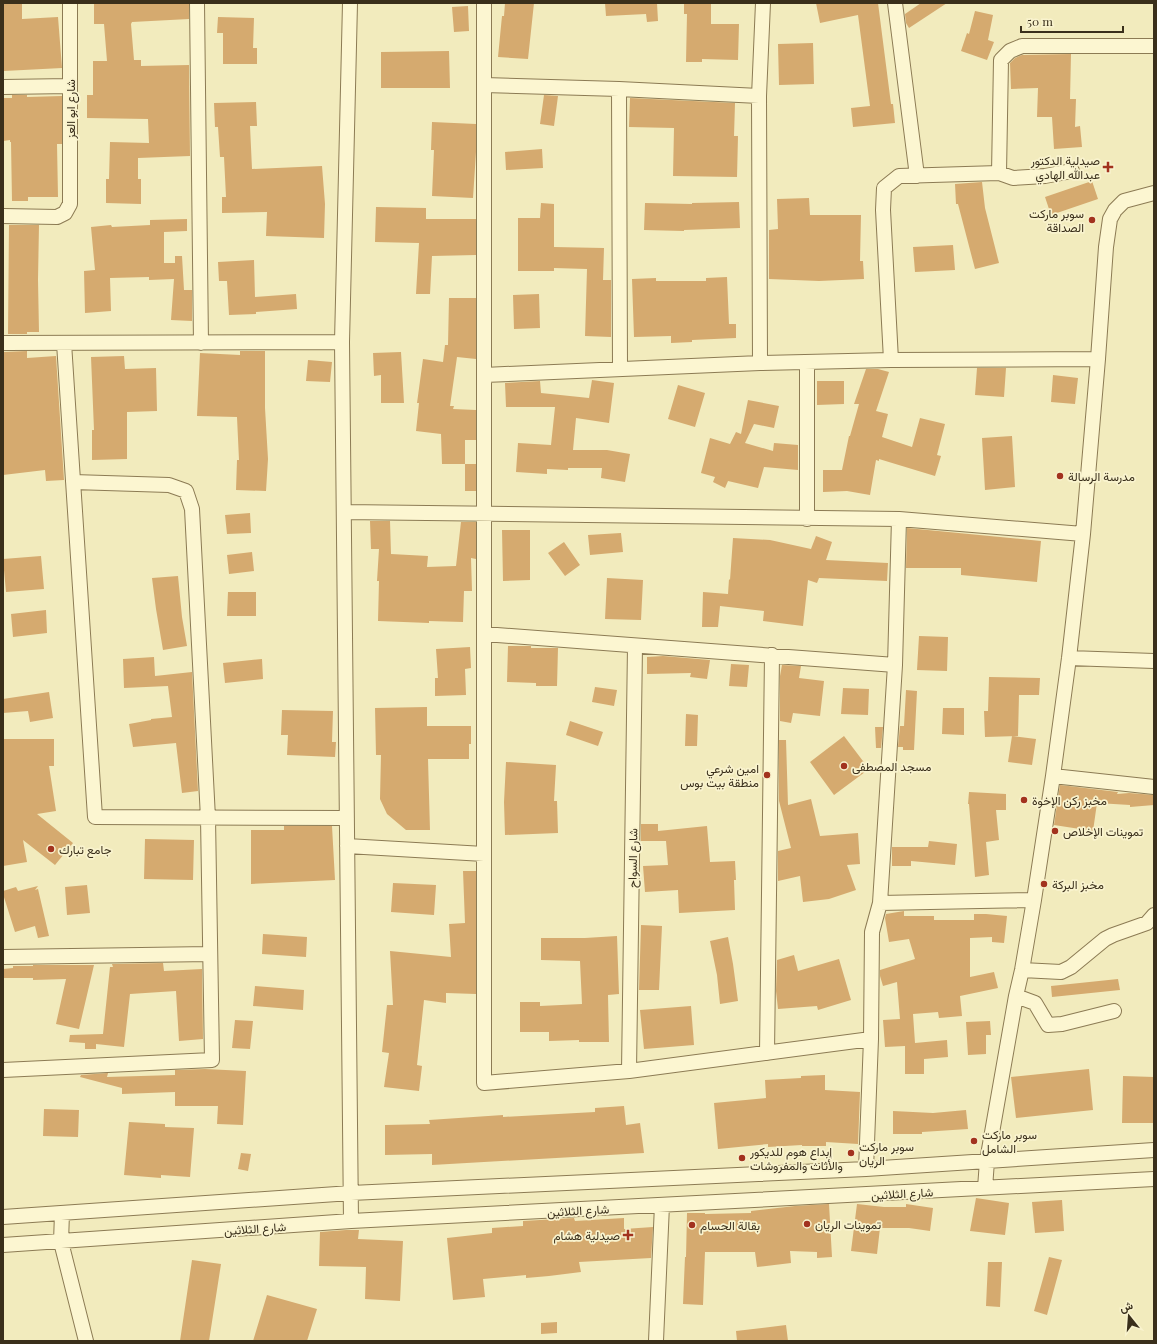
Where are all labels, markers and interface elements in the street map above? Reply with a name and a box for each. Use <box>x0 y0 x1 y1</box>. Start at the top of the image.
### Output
scale bar <box>1021 8 1123 34</box>
text: 50 m <box>1027 13 1053 29</box>
street label: شارع ابو العز <box>62 79 80 140</box>
place label: صيدلية الدكتور عبدالله الهادي <box>1030 152 1100 185</box>
marker: صيدلية الدكتور عبدالله الهادي <box>1103 162 1113 172</box>
place label: سوبر ماركت الصداقة <box>1029 205 1084 235</box>
marker: سوبر ماركت الصداقة <box>1087 215 1097 225</box>
place label: مدرسة الرسالة <box>1068 468 1135 485</box>
marker: مدرسة الرسالة <box>1055 471 1065 481</box>
place label: مسجد المصطفى <box>852 758 931 775</box>
place label: امين شرعي منطقة بيت بوس <box>680 760 759 791</box>
marker: مسجد المصطفى <box>839 761 849 771</box>
marker: امين شرعي منطقة بيت بوس <box>762 770 772 780</box>
place label: مخبز ركن الإخوة <box>1032 792 1107 809</box>
marker: مخبز ركن الإخوة <box>1019 795 1029 805</box>
place label: تموينات الإخلاص <box>1063 823 1143 840</box>
marker: تموينات الإخلاص <box>1050 826 1060 836</box>
street label: شارع السواح <box>623 828 643 888</box>
place label: جامع تبارك <box>59 841 112 859</box>
marker: جامع تبارك <box>46 844 56 854</box>
place label: مخبز البركة <box>1052 876 1104 893</box>
marker: مخبز البركة <box>1039 879 1049 889</box>
place label: سوبر ماركت الشامل <box>982 1126 1037 1157</box>
marker: سوبر ماركت الشامل <box>969 1136 979 1146</box>
place label: سوبر ماركت الريان <box>859 1138 914 1169</box>
place label: إبداع هوم للديكور والأثاث والمفروشات <box>749 1143 843 1174</box>
marker: سوبر ماركت الريان <box>846 1148 856 1158</box>
marker: إبداع هوم للديكور والأثاث والمفروشات <box>737 1153 747 1163</box>
street label: شارع الثلاثين <box>870 1183 934 1205</box>
street label: شارع الثلاثين <box>546 1200 610 1222</box>
place label: تموينات الريان <box>815 1216 881 1233</box>
place label: بقالة الحسام <box>700 1217 760 1234</box>
street label: شارع الثلاثين <box>223 1218 287 1240</box>
marker: تموينات الريان <box>802 1219 812 1229</box>
marker: بقالة الحسام <box>687 1220 697 1230</box>
place label: صيدلية هشام <box>553 1227 620 1244</box>
marker: صيدلية هشام <box>623 1230 633 1240</box>
north arrow <box>1109 1296 1149 1336</box>
text: ش <box>1117 1297 1134 1315</box>

